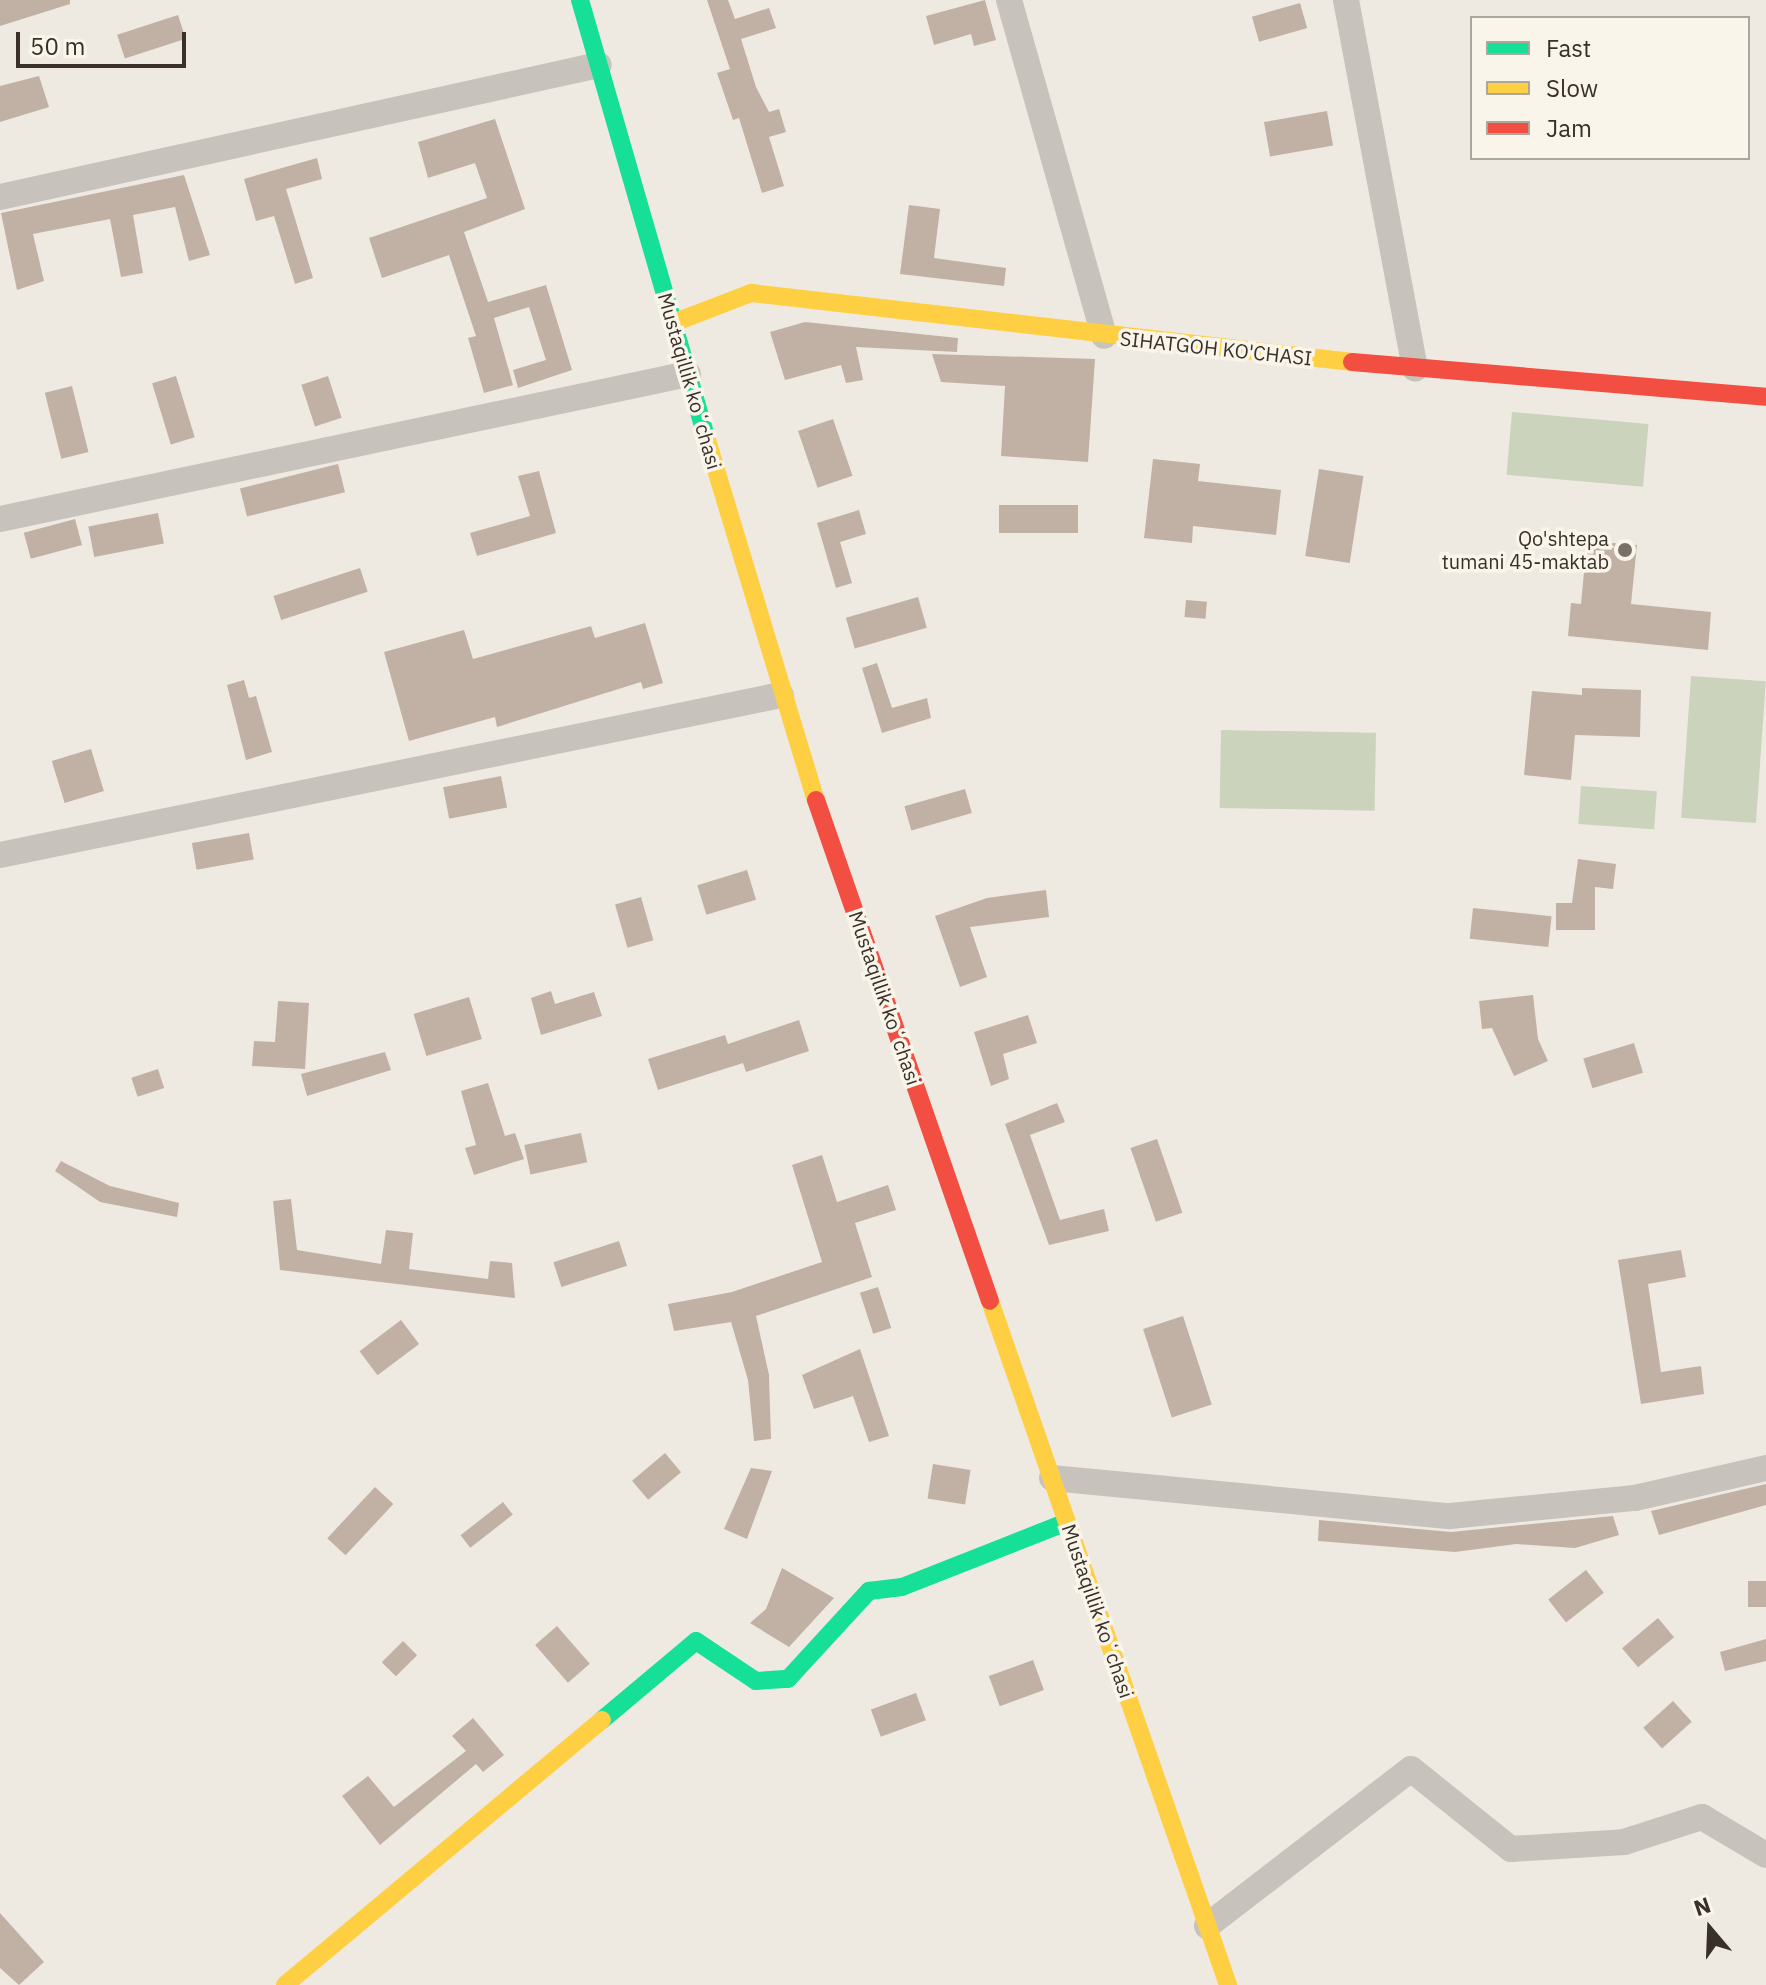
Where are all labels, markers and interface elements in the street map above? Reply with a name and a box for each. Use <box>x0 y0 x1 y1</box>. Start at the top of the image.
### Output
scale bar <box>20 16 190 66</box>
legend <box>1470 16 1750 160</box>
text: 50 m <box>30 30 85 62</box>
text: Fast <box>1546 32 1591 64</box>
text: Slow <box>1546 72 1598 104</box>
text: Jam <box>1546 112 1592 144</box>
street label: Mustaqillik koʻchasi <box>653 290 727 472</box>
street label: SIHATGOH KO'CHASI <box>1119 326 1313 370</box>
place label: Qo'shtepa tumani 45-maktab <box>1442 526 1609 573</box>
marker: Qo'shtepa tumani 45-maktab <box>1616 541 1634 559</box>
street label: Mustaqillik koʻchasi <box>844 908 926 1088</box>
street label: Mustaqillik koʻchasi <box>1057 1521 1139 1701</box>
north arrow <box>1670 1889 1750 1969</box>
text: N <box>1690 1890 1714 1922</box>

